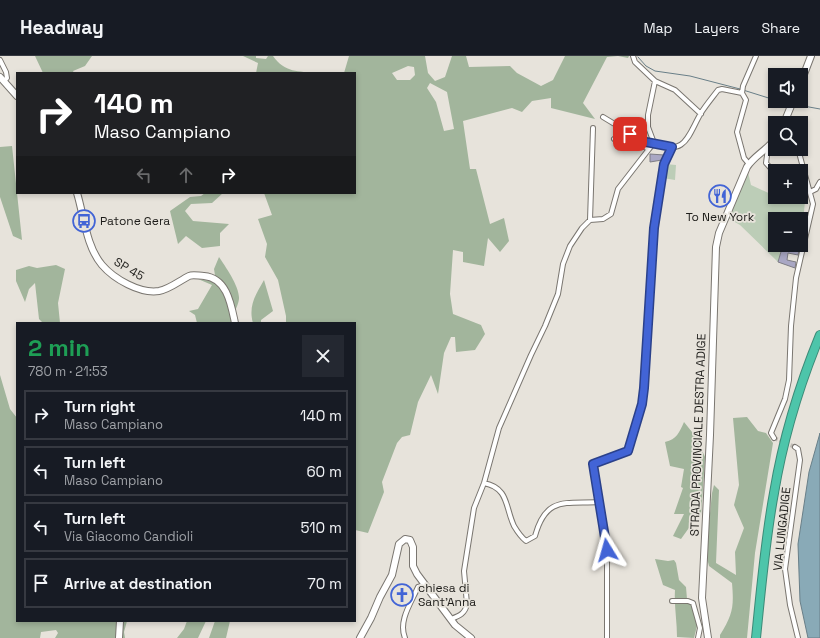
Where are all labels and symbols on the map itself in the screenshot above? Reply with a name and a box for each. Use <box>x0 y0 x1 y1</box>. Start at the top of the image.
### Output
pin <box>613 117 647 151</box>
restaurant icon: To New York <box>707 183 733 209</box>
bus stop icon: Patone Gera <box>71 208 97 234</box>
place label: To New York <box>686 209 755 225</box>
place label: Patone Gera <box>100 213 170 229</box>
street label: SP 45 <box>111 254 147 284</box>
street label: STRADA PROVINCIALE DESTRA ADIGE <box>686 333 710 537</box>
street label: VIA LUNGADIGE <box>770 486 794 572</box>
position arrow <box>586 529 628 571</box>
place label: chiesa di Sant'Anna <box>418 580 476 610</box>
church icon: chiesa di Sant'Anna <box>389 582 415 608</box>

